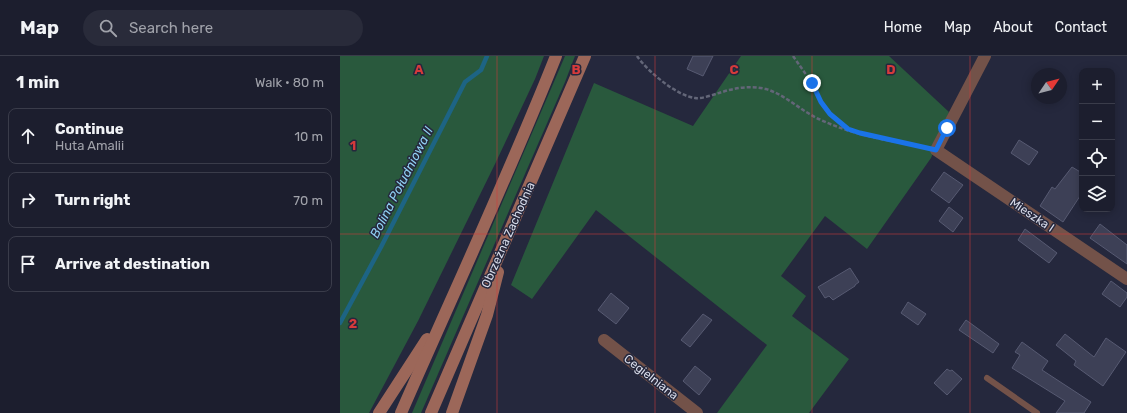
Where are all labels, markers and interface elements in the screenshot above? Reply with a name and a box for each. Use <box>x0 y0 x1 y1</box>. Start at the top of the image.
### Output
search box <box>83 10 363 46</box>
text: Map <box>20 16 59 39</box>
icon: search <box>97 17 119 39</box>
text: Search here <box>129 19 213 37</box>
text: Home <box>884 19 922 36</box>
text: Map <box>944 19 971 36</box>
text: About <box>993 19 1033 36</box>
text: Contact <box>1055 19 1107 36</box>
text: A <box>414 62 424 77</box>
text: B <box>571 62 581 77</box>
text: C <box>729 62 739 77</box>
text: D <box>886 62 896 77</box>
north arrow <box>1031 68 1067 104</box>
map controls <box>1079 68 1115 212</box>
button: + <box>1079 68 1115 104</box>
text: 1 min <box>16 72 59 92</box>
route end <box>803 74 821 92</box>
text: Walk · 80 m <box>255 75 324 90</box>
button: − <box>1079 104 1115 140</box>
route start <box>938 119 956 137</box>
text: Continue <box>55 120 124 138</box>
water label: Bolina Południowa II <box>367 124 436 240</box>
icon: ahead <box>17 125 39 147</box>
text: 10 m <box>294 129 323 144</box>
text: Huta Amalii <box>55 138 124 153</box>
text: 1 <box>350 138 356 153</box>
button: locate <box>1079 140 1115 176</box>
button: layers <box>1079 176 1115 212</box>
street label: Obrzeżna Zachodnia <box>478 180 538 290</box>
icon: right <box>17 189 39 211</box>
text: Turn right <box>55 191 130 209</box>
text: 70 m <box>293 193 323 208</box>
street label: Mieszka I <box>1007 195 1057 235</box>
icon: arrive <box>17 253 39 275</box>
text: Arrive at destination <box>55 255 210 273</box>
text: 2 <box>349 316 357 331</box>
street label: Cegielniana <box>621 351 681 403</box>

